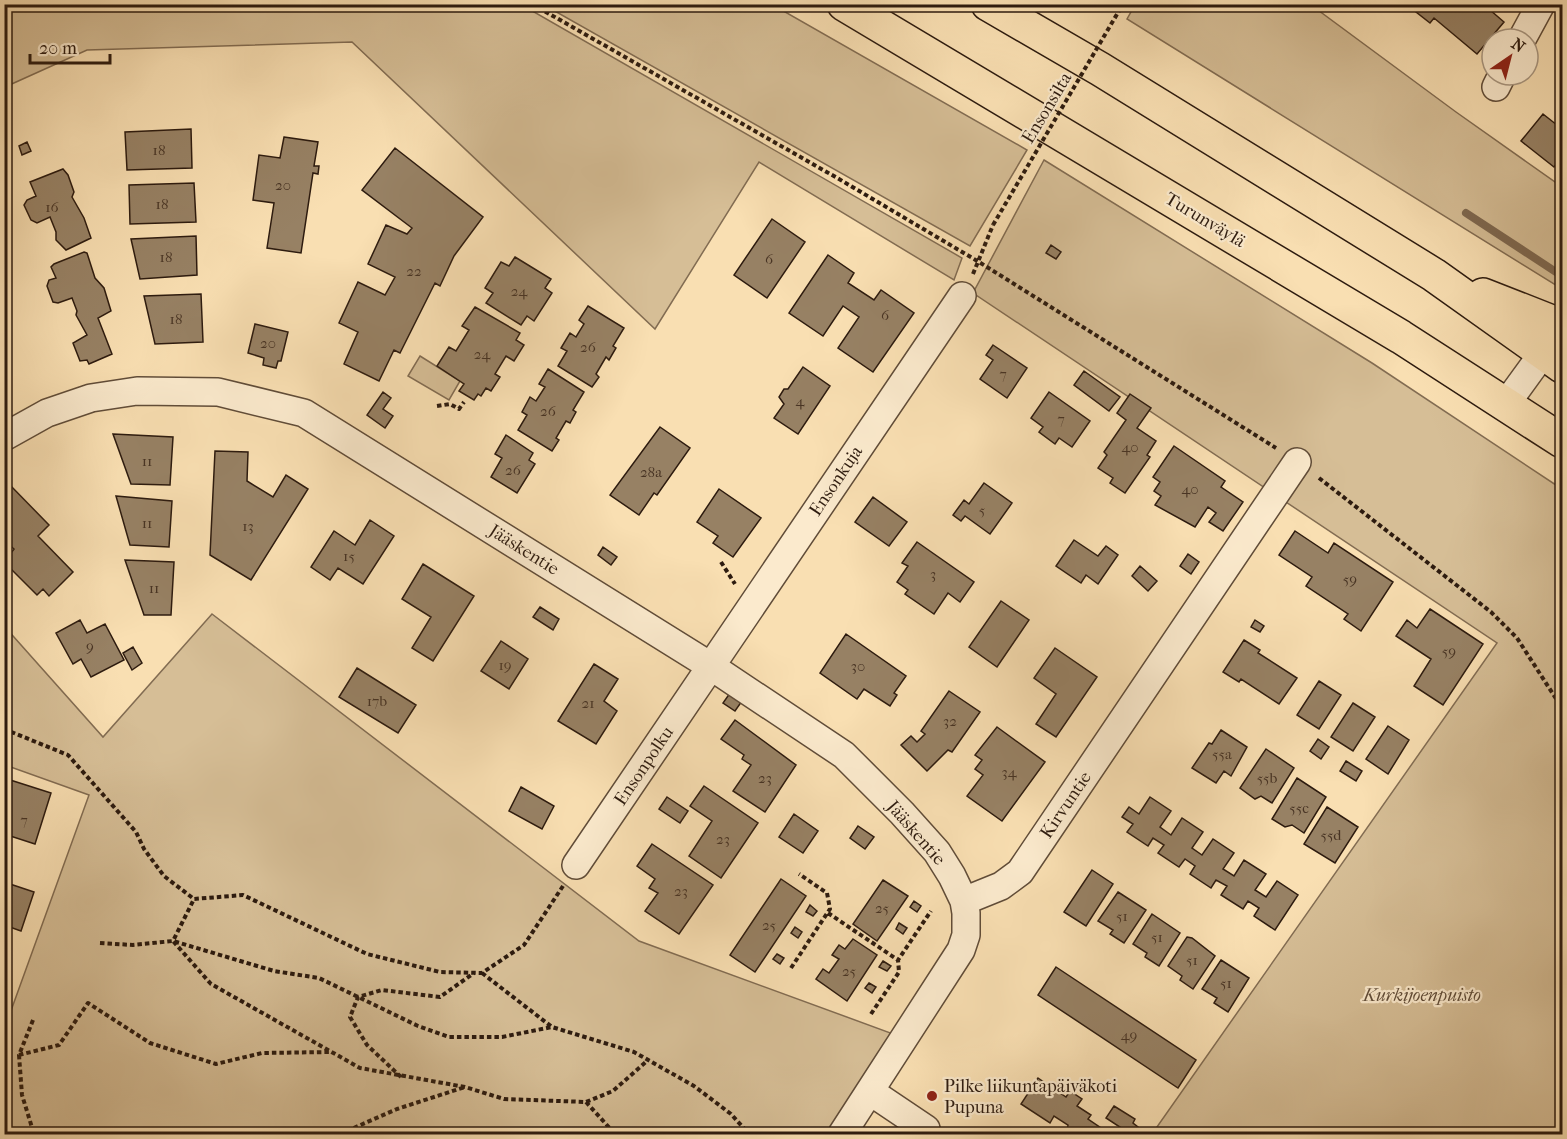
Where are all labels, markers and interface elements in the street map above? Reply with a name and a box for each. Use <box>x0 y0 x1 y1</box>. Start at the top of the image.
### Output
scale bar <box>30 27 110 65</box>
north arrow <box>1480 27 1540 87</box>
text: N <box>1508 34 1529 57</box>
text: 20 m <box>39 38 77 59</box>
street label: Ensonsilta <box>1018 68 1077 147</box>
house number: 18 <box>153 141 165 159</box>
house number: 20 <box>275 176 291 194</box>
street label: Turunväylä <box>1161 188 1249 252</box>
house number: 18 <box>156 195 168 213</box>
house number: 16 <box>45 198 60 216</box>
house number: 18 <box>160 248 172 266</box>
house number: 6 <box>765 250 774 268</box>
house number: 22 <box>406 262 422 280</box>
house number: 24 <box>511 282 528 300</box>
house number: 6 <box>881 306 890 324</box>
house number: 18 <box>170 310 182 328</box>
house number: 20 <box>260 334 276 352</box>
house number: 26 <box>580 338 597 356</box>
house number: 24 <box>474 345 491 363</box>
house number: 7 <box>999 365 1007 383</box>
house number: 4 <box>796 392 806 410</box>
house number: 26 <box>540 402 557 420</box>
house number: 7 <box>1057 410 1065 428</box>
house number: 40 <box>1121 438 1139 456</box>
street label: Ensonkuja <box>805 441 867 520</box>
house number: 11 <box>142 452 152 470</box>
house number: 26 <box>505 461 522 479</box>
house number: 28a <box>640 463 663 481</box>
house number: 40 <box>1181 480 1199 498</box>
house number: 5 <box>979 501 985 519</box>
house number: 11 <box>142 514 152 532</box>
house number: 13 <box>242 517 254 535</box>
street label: Jääskentie <box>483 519 563 580</box>
house number: 15 <box>343 547 355 565</box>
house number: 3 <box>930 565 936 583</box>
house number: 59 <box>1343 570 1357 588</box>
house number: 11 <box>149 579 159 597</box>
house number: 9 <box>86 637 94 655</box>
house number: 59 <box>1442 642 1456 660</box>
house number: 19 <box>498 656 512 674</box>
house number: 30 <box>851 657 865 675</box>
house number: 17b <box>367 692 387 710</box>
house number: 21 <box>581 694 595 712</box>
house number: 32 <box>943 712 957 730</box>
street label: Ensonpolku <box>610 723 678 809</box>
house number: 55a <box>1212 745 1233 763</box>
house number: 34 <box>1001 763 1018 781</box>
street label: Kirvuntie <box>1036 768 1096 842</box>
house number: 23 <box>758 769 772 787</box>
house number: 55b <box>1257 769 1278 787</box>
street label: Jääskentie <box>881 795 950 870</box>
house number: 55c <box>1289 799 1309 817</box>
house number: 7 <box>20 811 28 829</box>
house number: 55d <box>1320 826 1342 844</box>
house number: 23 <box>716 830 730 848</box>
house number: 23 <box>674 882 688 900</box>
house number: 25 <box>875 899 889 917</box>
house number: 51 <box>1116 907 1128 925</box>
house number: 25 <box>762 916 776 934</box>
house number: 51 <box>1151 928 1163 946</box>
house number: 51 <box>1186 951 1198 969</box>
house number: 25 <box>842 962 856 980</box>
house number: 51 <box>1220 974 1232 992</box>
park label: Kurkijoenpuisto <box>1361 985 1481 1006</box>
house number: 49 <box>1121 1026 1137 1044</box>
place label: Pilke liikuntapäiväkoti Pupuna <box>944 1076 1118 1118</box>
marker: Pilke liikuntapäiväkoti Pupuna <box>925 1089 939 1103</box>

